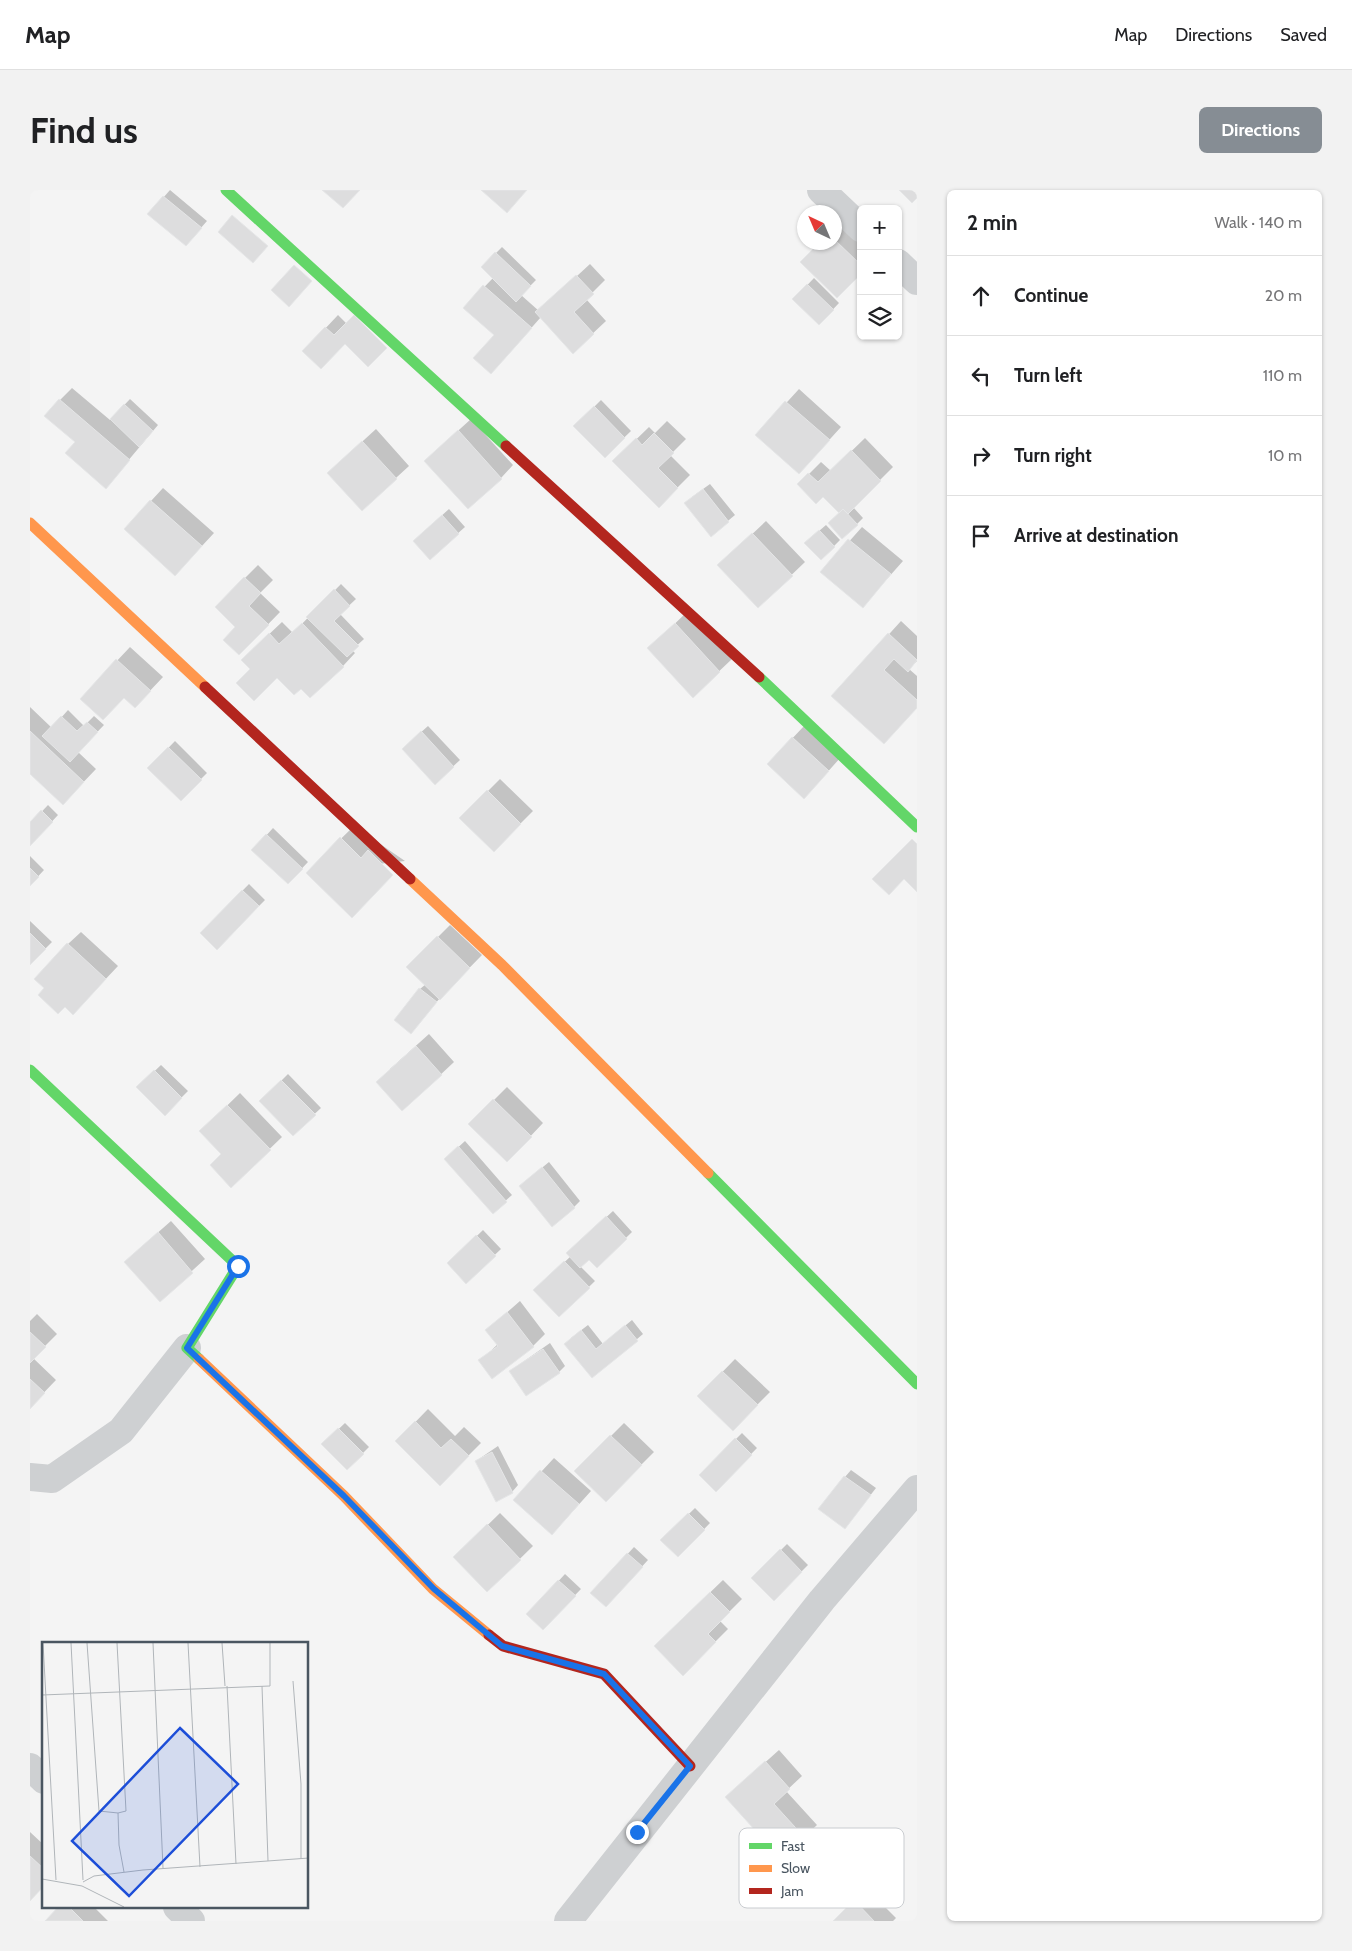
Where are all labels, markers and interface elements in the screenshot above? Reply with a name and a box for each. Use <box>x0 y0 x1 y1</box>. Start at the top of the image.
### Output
text: Map <box>25 20 71 49</box>
text: Map <box>1114 24 1147 46</box>
text: Directions <box>1175 24 1252 46</box>
text: Saved <box>1280 24 1327 46</box>
button: Directions <box>1199 107 1322 153</box>
text: Find us <box>30 109 138 152</box>
north arrow <box>797 205 842 250</box>
map controls <box>857 205 902 340</box>
button: + <box>857 205 902 250</box>
text: 2 min <box>967 210 1018 235</box>
text: Walk · 140 m <box>1215 213 1302 232</box>
button: − <box>857 250 902 295</box>
icon: ahead <box>967 282 995 310</box>
text: Continue <box>1014 284 1088 307</box>
text: 20 m <box>1265 286 1302 305</box>
button: layers <box>857 295 902 340</box>
icon: left <box>967 362 995 390</box>
text: Turn left <box>1014 364 1082 387</box>
text: 110 m <box>1263 366 1302 385</box>
icon: right <box>967 442 995 470</box>
text: Turn right <box>1014 444 1092 467</box>
text: 10 m <box>1268 446 1302 465</box>
icon: arrive <box>967 522 995 550</box>
text: Arrive at destination <box>1014 524 1178 547</box>
route start <box>227 1255 250 1278</box>
inset map <box>42 1642 309 1908</box>
route end <box>626 1821 649 1844</box>
legend <box>739 1828 904 1908</box>
text: Fast <box>781 1837 805 1855</box>
text: Slow <box>781 1859 810 1877</box>
text: Jam <box>780 1882 803 1900</box>

